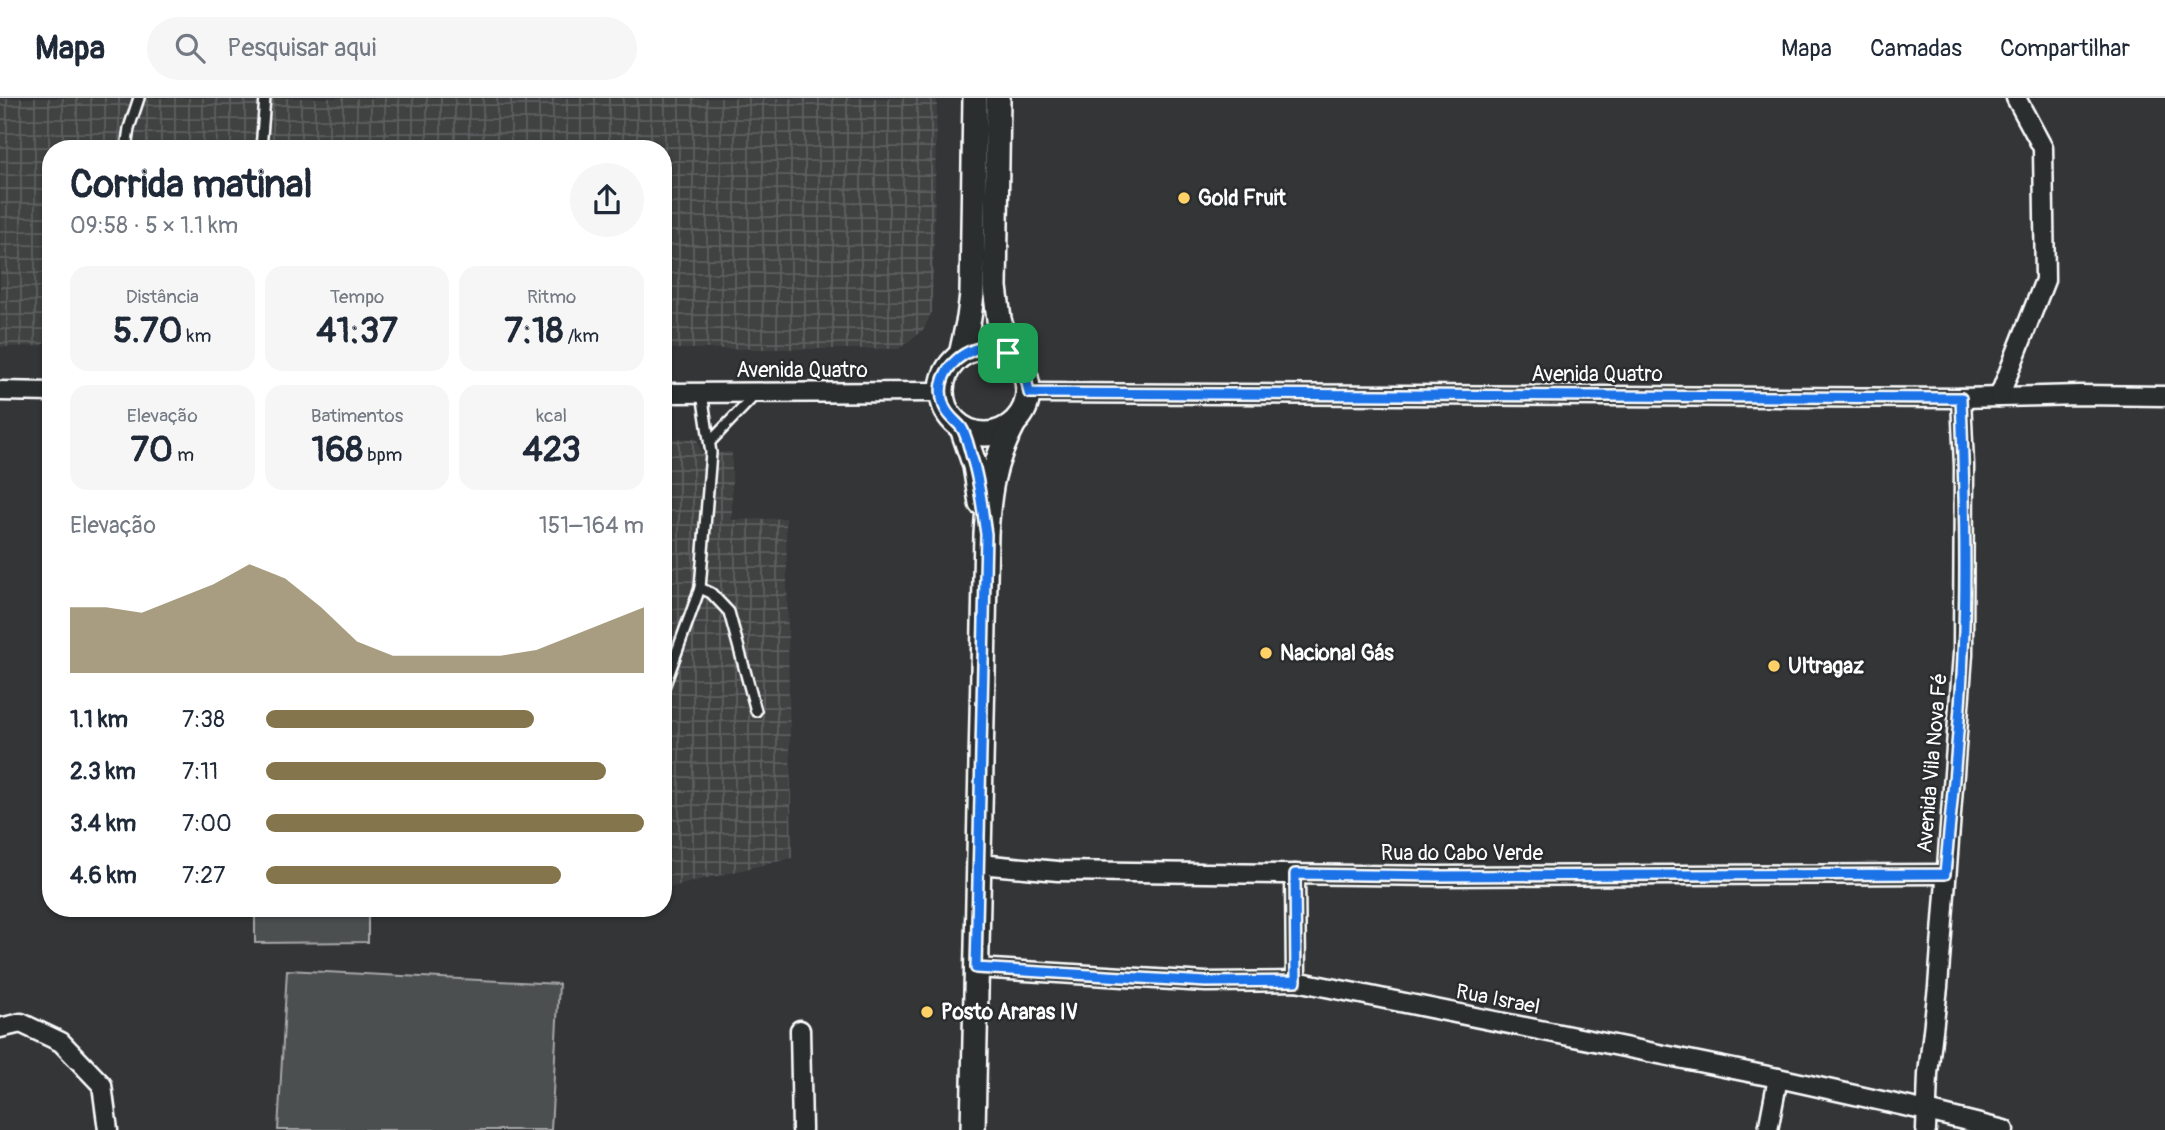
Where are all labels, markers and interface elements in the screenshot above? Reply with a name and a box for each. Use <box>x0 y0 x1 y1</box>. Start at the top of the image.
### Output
search box <box>147 17 637 80</box>
text: Mapa <box>35 28 105 69</box>
icon: search <box>171 29 209 67</box>
text: Pesquisar aqui <box>227 32 376 64</box>
text: Mapa <box>1781 34 1832 63</box>
text: Camadas <box>1870 34 1962 63</box>
text: Compartilhar <box>2000 34 2130 63</box>
text: Corrida matinal <box>70 161 312 209</box>
button: share <box>570 163 644 237</box>
place label: Gold Fruit <box>1198 185 1286 212</box>
marker: Gold Fruit <box>1176 190 1192 206</box>
text: 09:58 · 5 × 1.1 km <box>70 211 238 240</box>
text: Distância <box>126 285 199 309</box>
text: Tempo <box>330 285 384 309</box>
text: Ritmo <box>527 285 576 309</box>
text: 5.70 <box>113 309 182 353</box>
text: 41:37 <box>316 309 398 353</box>
text: 7:18 <box>504 309 563 353</box>
pin <box>978 323 1038 383</box>
text: km <box>182 324 211 348</box>
text: /km <box>563 324 599 348</box>
icon: arrive <box>989 334 1027 372</box>
street label: Avenida Quatro <box>736 357 868 384</box>
street label: Avenida Quatro <box>1531 361 1663 388</box>
text: Elevação <box>127 404 198 428</box>
text: Batimentos <box>311 404 403 428</box>
text: kcal <box>536 404 567 428</box>
text: 70 <box>131 428 173 472</box>
text: 168 <box>311 428 363 472</box>
text: 423 <box>522 428 581 472</box>
text: m <box>173 443 194 467</box>
text: bpm <box>363 443 402 467</box>
text: Elevação <box>70 511 156 540</box>
text: 151–164 m <box>539 511 644 540</box>
place label: Nacional Gás <box>1280 640 1394 667</box>
marker: Nacional Gás <box>1258 645 1274 661</box>
place label: Ultragaz <box>1788 653 1864 680</box>
marker: Ultragaz <box>1766 658 1782 674</box>
street label: Avenida Vila Nova Fé <box>1911 672 1954 854</box>
text: 1.1 km <box>70 705 128 734</box>
text: 7:38 <box>182 705 225 734</box>
text: 2.3 km <box>70 757 136 786</box>
text: 7:11 <box>182 757 218 786</box>
text: 3.4 km <box>70 809 136 838</box>
text: 7:00 <box>182 809 232 838</box>
street label: Rua do Cabo Verde <box>1381 840 1544 867</box>
text: 4.6 km <box>70 861 137 890</box>
text: 7:27 <box>182 861 225 890</box>
street label: Rua Israel <box>1454 978 1542 1021</box>
place label: Posto Araras IV <box>941 999 1078 1026</box>
marker: Posto Araras IV <box>919 1004 935 1020</box>

